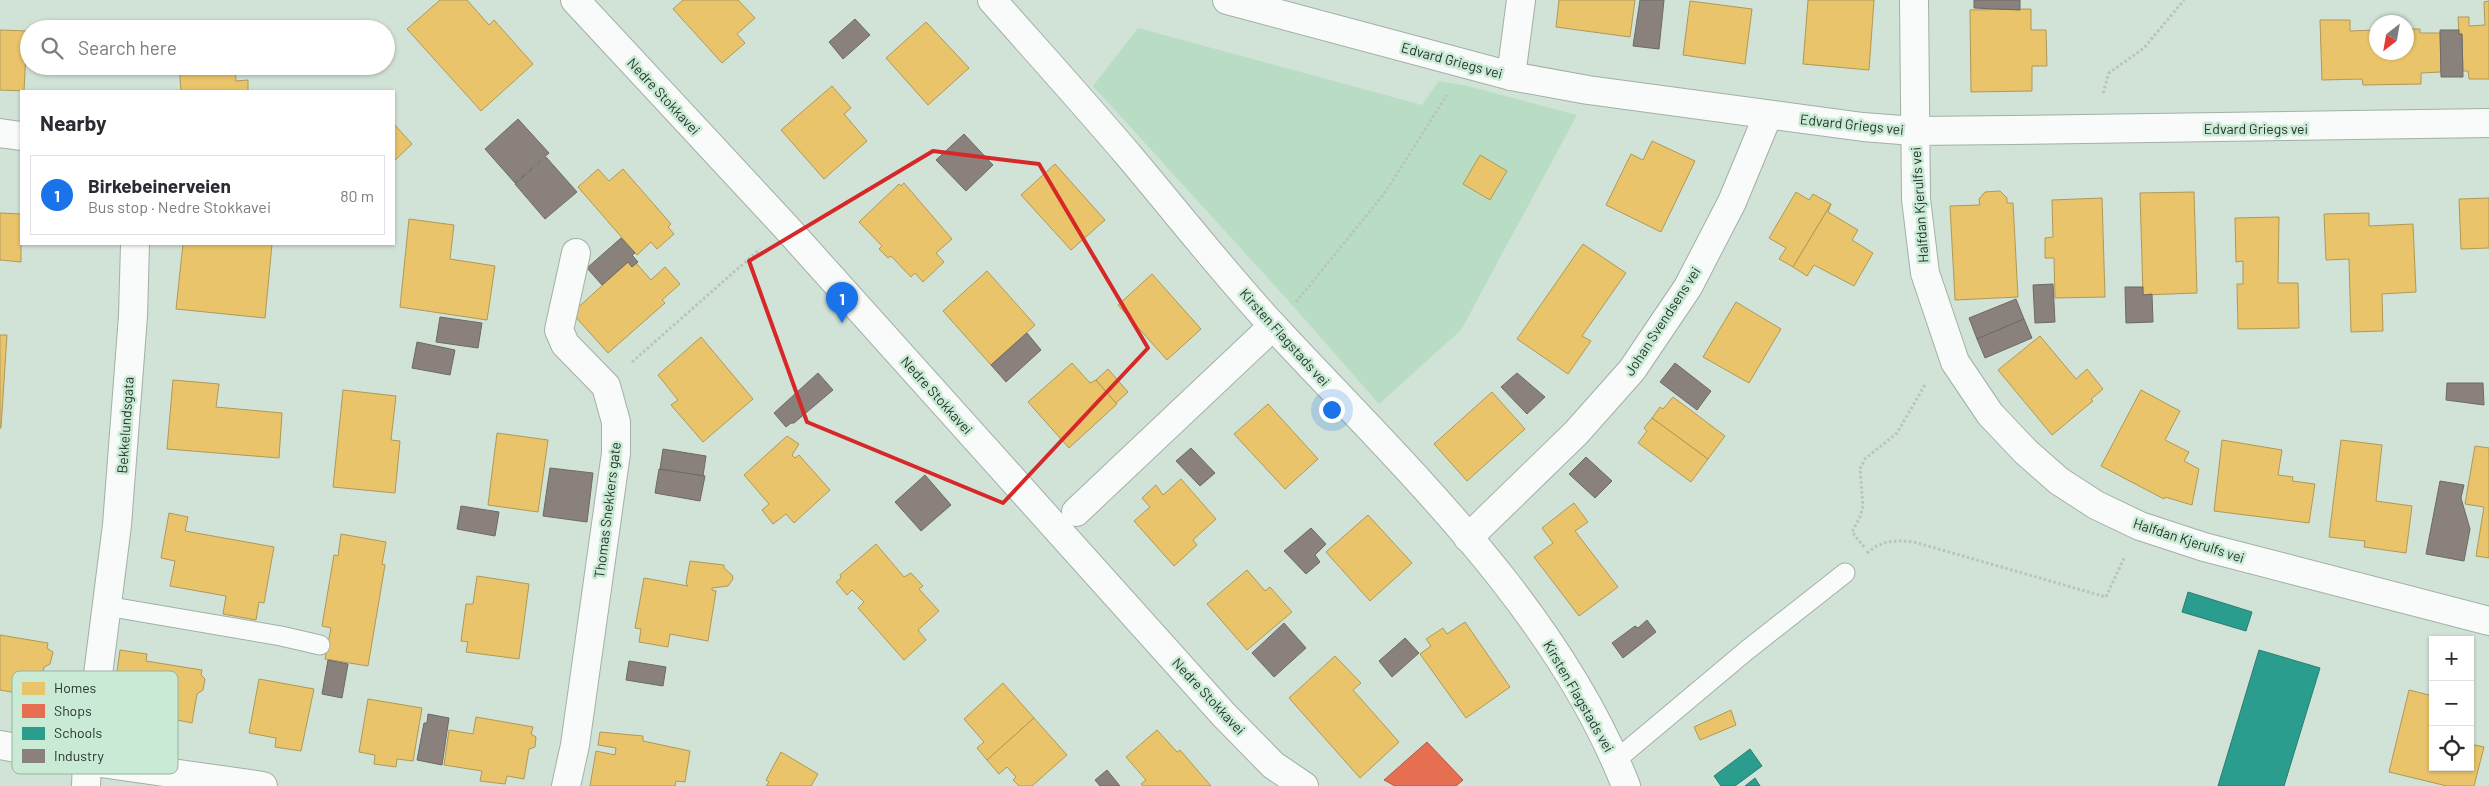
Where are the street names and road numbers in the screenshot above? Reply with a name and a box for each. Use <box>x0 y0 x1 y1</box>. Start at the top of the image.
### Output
street label: Edvard Griegs vei <box>1399 38 1505 82</box>
street label: Nedre Stokkavei <box>624 54 704 138</box>
street label: Edvard Griegs vei <box>1799 110 1905 138</box>
street label: Edvard Griegs vei <box>2204 120 2308 137</box>
street label: Halfdan Kjerulfs vei <box>1906 147 1932 263</box>
street label: Johan Svendsens vei <box>1620 263 1704 379</box>
street label: Kirsten Flagstads vei <box>1237 285 1333 389</box>
street label: Nedre Stokkavei <box>898 353 976 437</box>
street label: Bekkelundsgata <box>113 376 137 474</box>
street label: Thomas Snekkers gate <box>590 441 624 579</box>
street label: Halfdan Kjerulfs vei <box>2131 514 2247 566</box>
street label: Kirsten Flagstads vei <box>1540 637 1618 755</box>
street label: Nedre Stokkavei <box>1169 654 1249 738</box>

